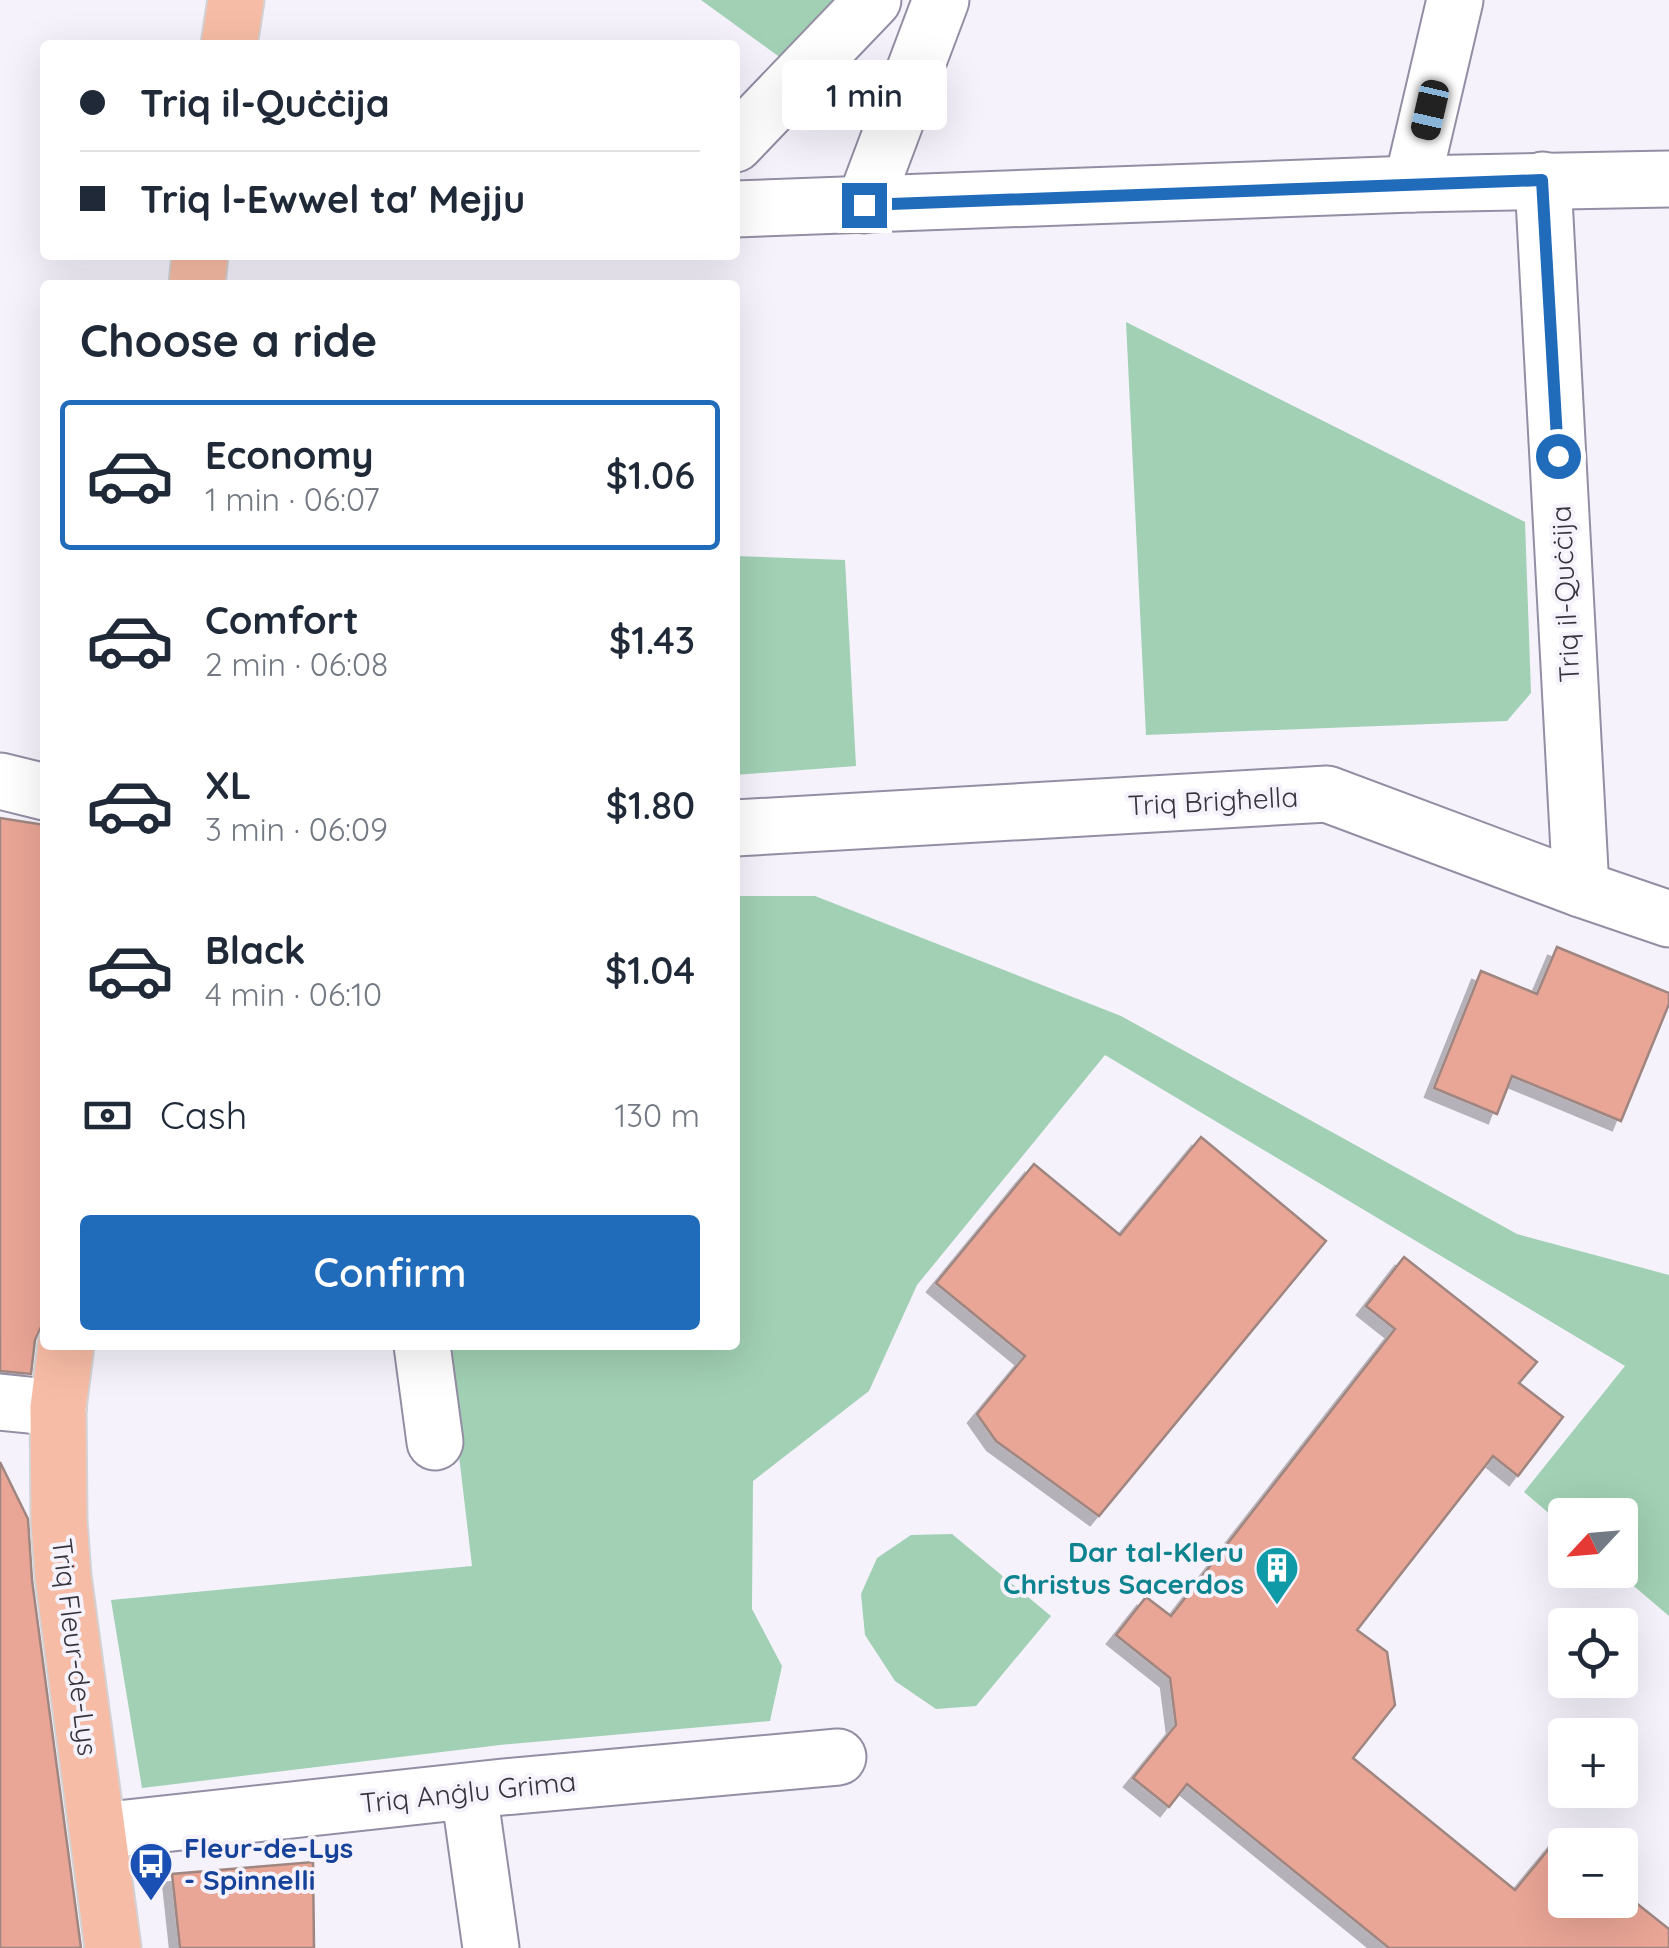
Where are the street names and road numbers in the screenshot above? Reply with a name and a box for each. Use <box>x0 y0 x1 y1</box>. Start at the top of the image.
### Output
street label: Triq il-Quċċija <box>1542 505 1587 683</box>
street label: Triq Brigħella <box>1127 779 1299 822</box>
street label: Triq Fleur-de-Lys <box>45 1536 106 1758</box>
street label: Triq Anġlu Grima <box>358 1763 578 1820</box>

